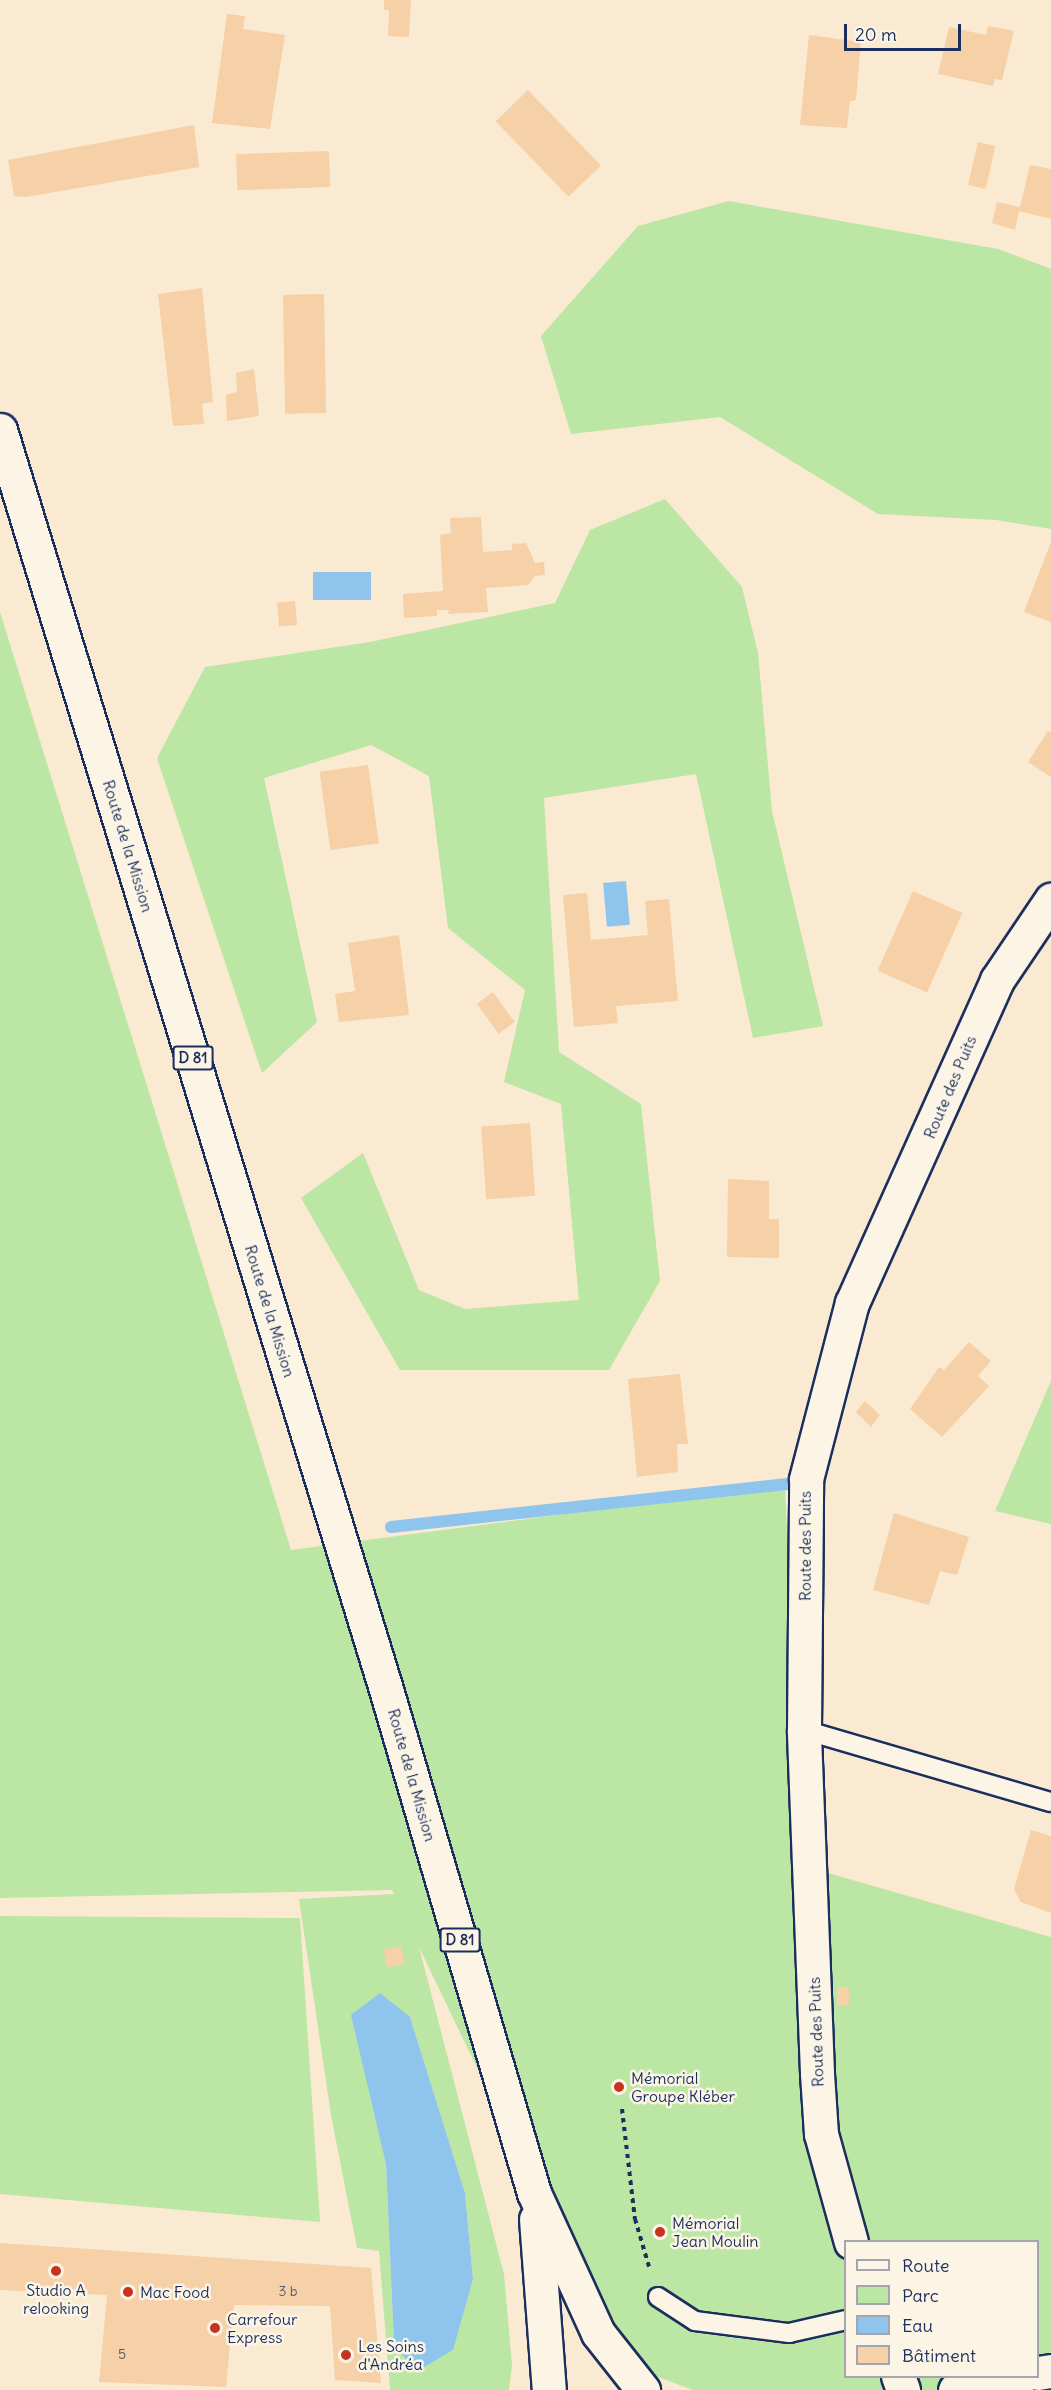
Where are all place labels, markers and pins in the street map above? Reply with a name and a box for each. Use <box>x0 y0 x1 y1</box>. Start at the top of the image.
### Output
place label: Mémorial Groupe Kléber <box>631 2068 735 2106</box>
marker: Mémorial Groupe Kléber <box>612 2080 626 2094</box>
place label: Mémorial Jean Moulin <box>672 2213 759 2251</box>
marker: Mémorial Jean Moulin <box>653 2225 667 2239</box>
marker: Studio A relooking <box>49 2264 63 2278</box>
place label: Studio A relooking <box>23 2280 89 2318</box>
place label: Mac Food <box>140 2282 210 2302</box>
marker: Mac Food <box>121 2285 135 2299</box>
place label: Carrefour Express <box>227 2309 298 2347</box>
marker: Carrefour Express <box>208 2321 222 2335</box>
place label: Les Soins d'Andréa <box>358 2336 424 2374</box>
marker: Les Soins d'Andréa <box>339 2348 353 2362</box>

